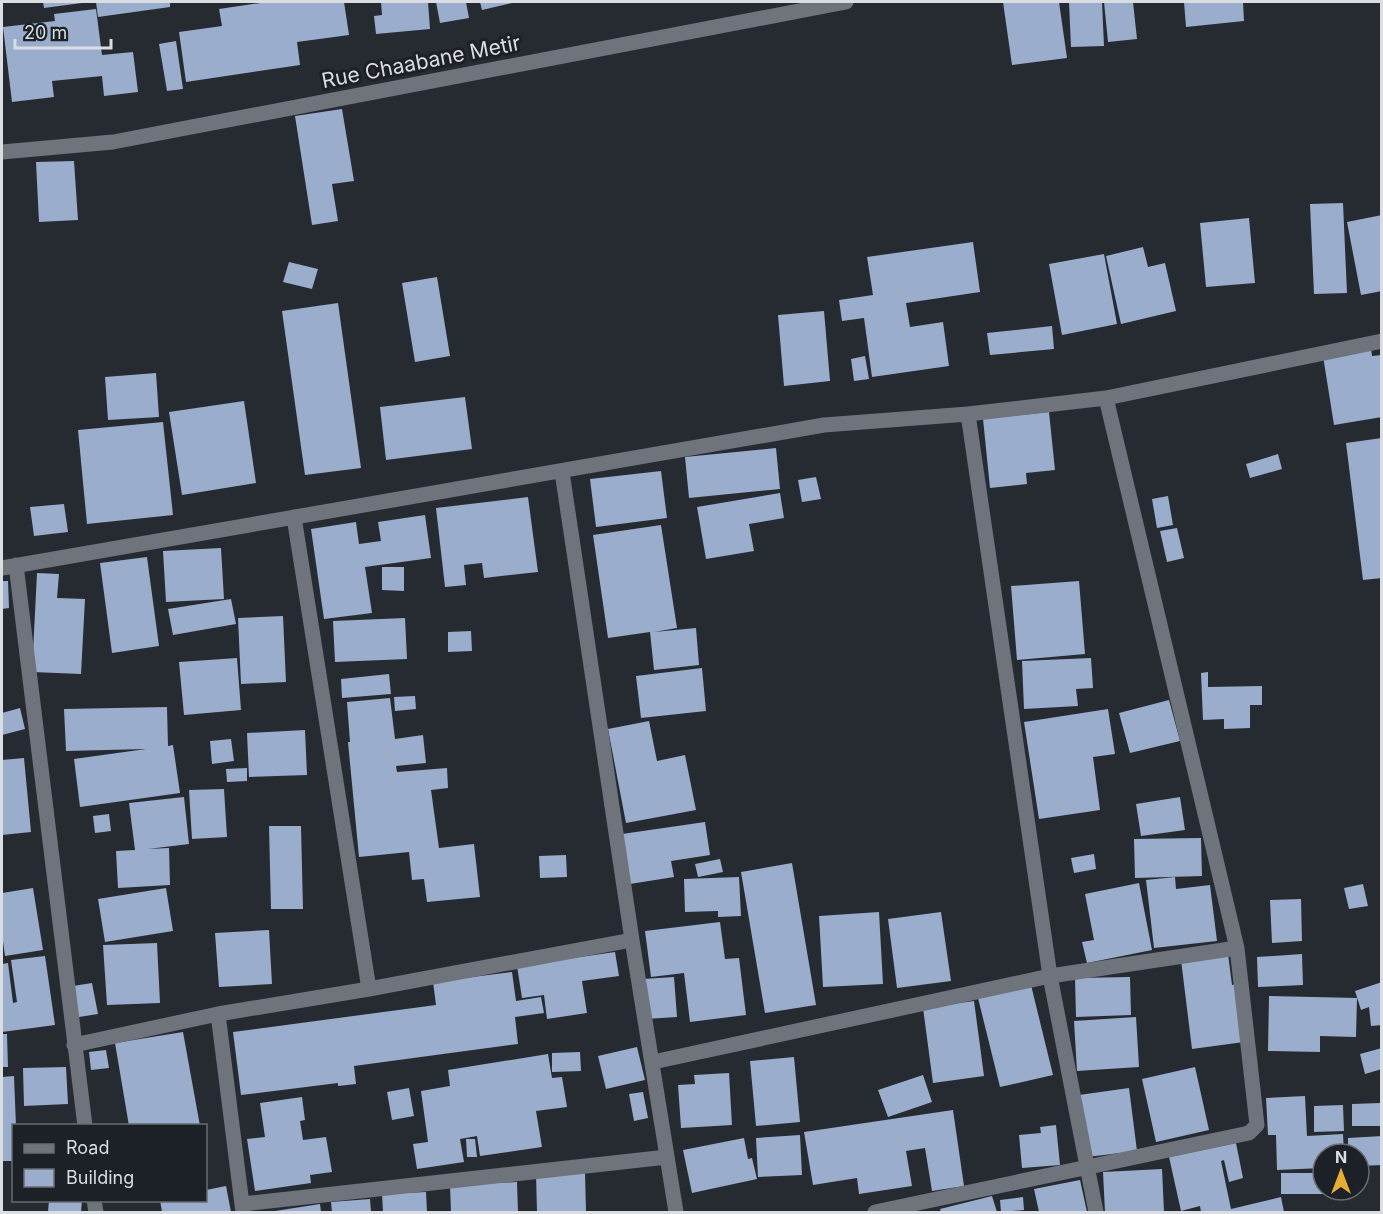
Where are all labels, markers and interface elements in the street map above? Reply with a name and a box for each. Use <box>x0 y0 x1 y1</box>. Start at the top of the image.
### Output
scale bar <box>15 12 111 50</box>
text: 20 m <box>24 22 67 43</box>
street label: Rue Chaabane Metir <box>319 30 522 93</box>
legend <box>12 1124 207 1202</box>
text: Road <box>66 1137 109 1158</box>
north arrow <box>1311 1142 1371 1202</box>
text: N <box>1335 1147 1347 1167</box>
text: Building <box>66 1167 134 1188</box>

